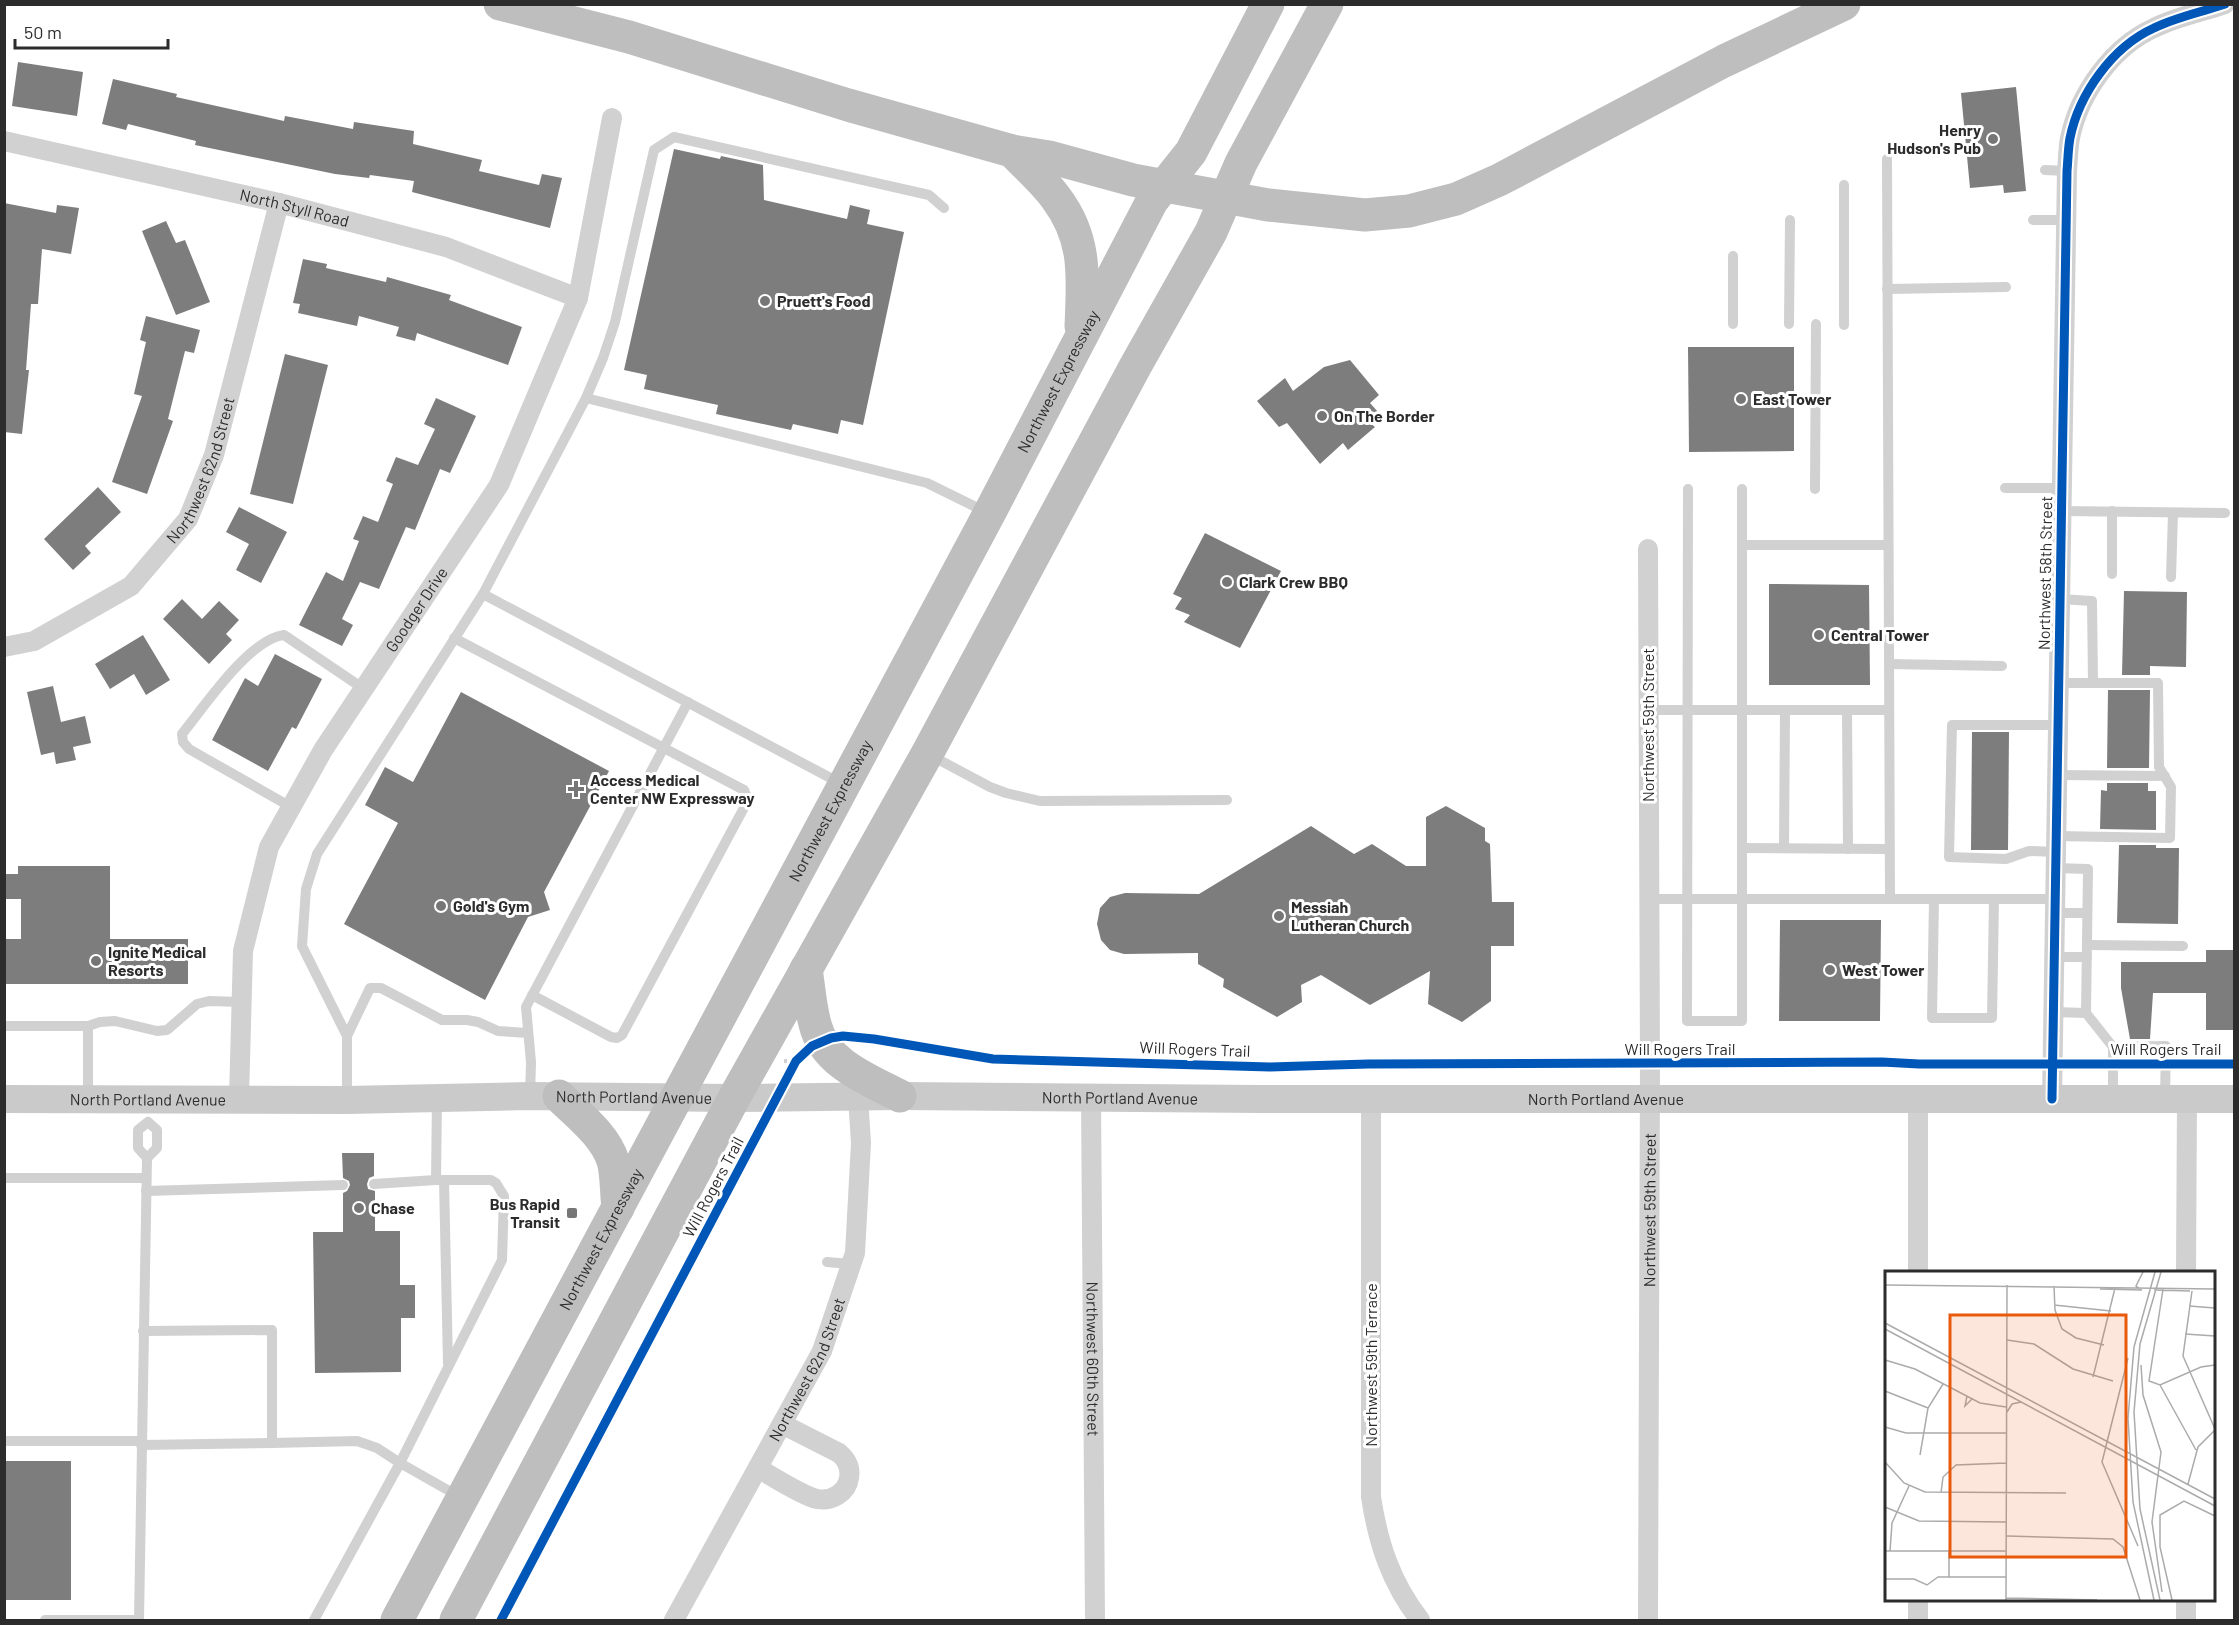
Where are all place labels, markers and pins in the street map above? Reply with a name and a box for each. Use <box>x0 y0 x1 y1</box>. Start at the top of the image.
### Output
place label: Henry Hudson's Pub <box>1887 120 1981 157</box>
marker: Henry Hudson's Pub <box>1986 132 2000 146</box>
place label: Pruett's Food <box>777 291 871 310</box>
marker: Pruett's Food <box>758 294 772 308</box>
place label: East Tower <box>1753 389 1831 408</box>
marker: East Tower <box>1734 392 1748 406</box>
place label: On The Border <box>1334 406 1435 425</box>
marker: On The Border <box>1315 409 1329 423</box>
place label: Clark Crew BBQ <box>1239 572 1348 591</box>
marker: Clark Crew BBQ <box>1220 575 1234 589</box>
place label: Central Tower <box>1831 625 1929 644</box>
marker: Central Tower <box>1812 628 1826 642</box>
place label: Access Medical Center NW Expressway <box>590 770 754 807</box>
marker: Access Medical Center NW Expressway <box>567 780 585 798</box>
place label: Gold's Gym <box>453 896 529 915</box>
place label: Messiah Lutheran Church <box>1291 897 1409 934</box>
marker: Gold's Gym <box>434 899 448 913</box>
marker: Messiah Lutheran Church <box>1272 909 1286 923</box>
place label: Ignite Medical Resorts <box>108 942 206 979</box>
marker: Ignite Medical Resorts <box>89 954 103 968</box>
place label: West Tower <box>1842 960 1924 979</box>
marker: West Tower <box>1823 963 1837 977</box>
place label: Bus Rapid Transit <box>490 1194 560 1231</box>
place label: Chase <box>371 1198 415 1217</box>
marker: Chase <box>352 1201 366 1215</box>
marker: Bus Rapid Transit <box>565 1206 579 1220</box>

